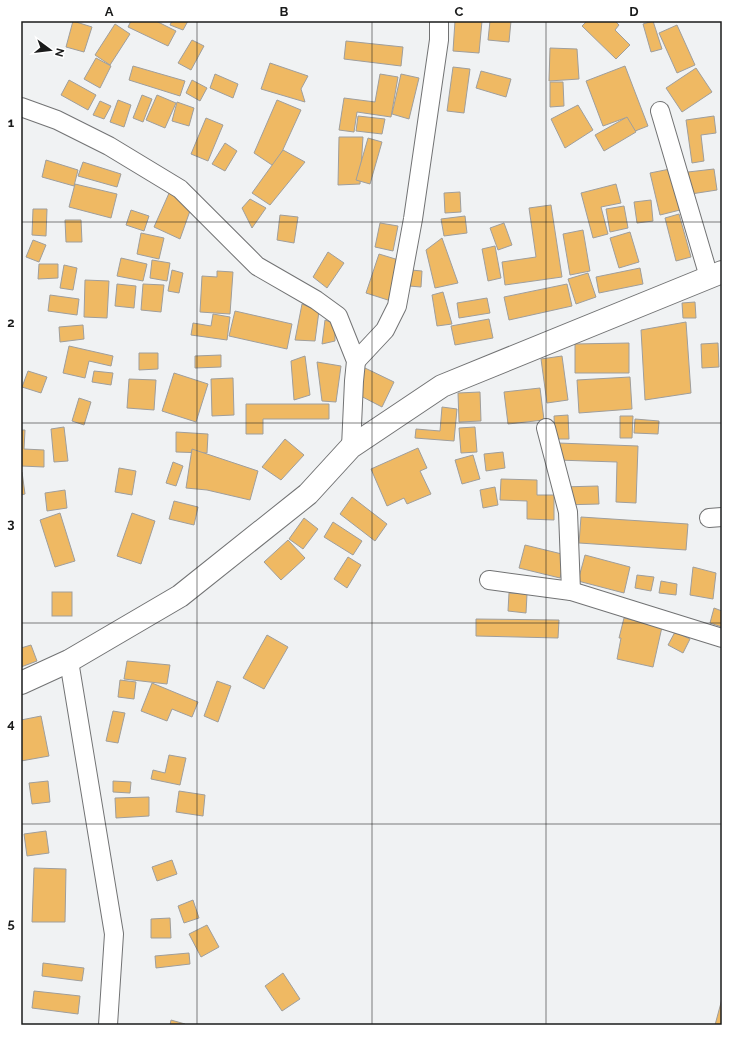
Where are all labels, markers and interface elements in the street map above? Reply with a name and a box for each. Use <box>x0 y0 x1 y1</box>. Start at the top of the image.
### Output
text: A <box>105 4 114 19</box>
text: B <box>280 4 289 19</box>
text: C <box>455 4 464 19</box>
text: D <box>629 4 639 19</box>
north arrow <box>30 30 70 70</box>
text: N <box>52 47 67 58</box>
text: 1 <box>8 115 15 130</box>
text: 2 <box>7 315 15 330</box>
text: 3 <box>7 516 15 531</box>
text: 4 <box>7 716 15 731</box>
text: 5 <box>7 916 15 931</box>

